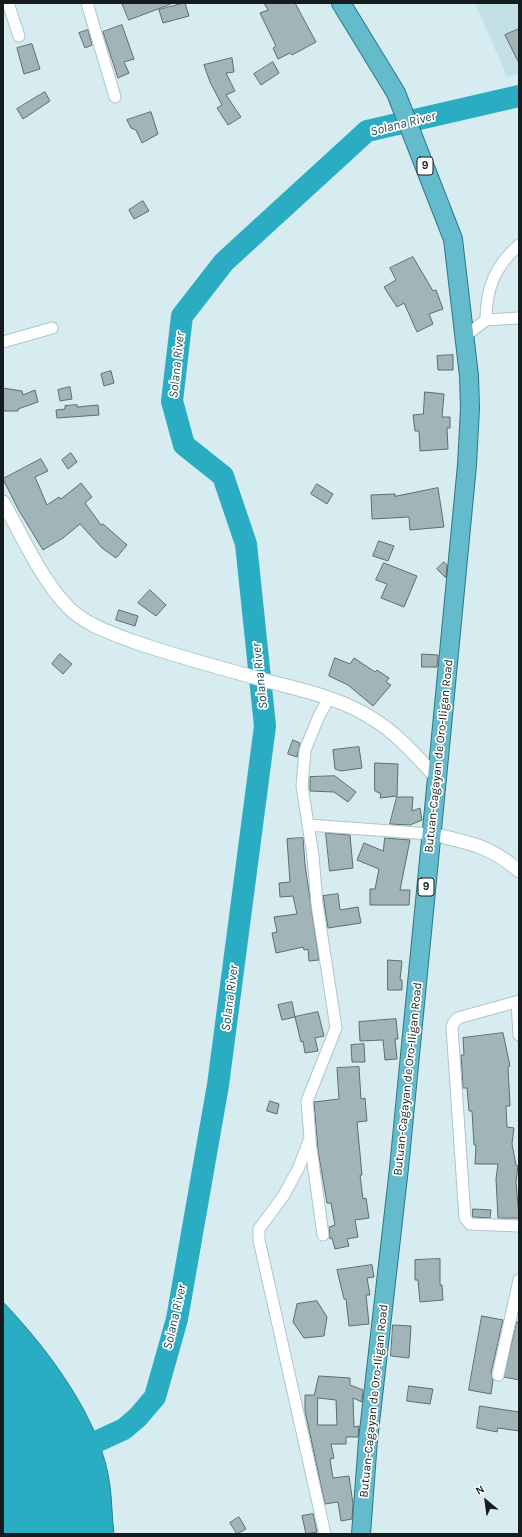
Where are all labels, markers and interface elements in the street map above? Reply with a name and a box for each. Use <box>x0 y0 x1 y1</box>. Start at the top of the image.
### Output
water label: Solana River <box>369 108 437 140</box>
road number: 9 <box>417 157 433 175</box>
water label: Solana River <box>166 331 188 399</box>
water label: Solana River <box>249 642 271 710</box>
street label: Butuan-Cagayan de Oro-Iligan Road <box>422 659 456 853</box>
road number: 9 <box>418 878 434 896</box>
water label: Solana River <box>218 964 242 1032</box>
street label: Butuan-Cagayan de Oro-Iligan Road <box>391 982 425 1176</box>
water label: Solana River <box>160 1283 190 1351</box>
street label: Butuan-Cagayan de Oro-Iligan Road <box>357 1304 391 1498</box>
north arrow <box>466 1481 506 1521</box>
text: N <box>473 1482 487 1498</box>

